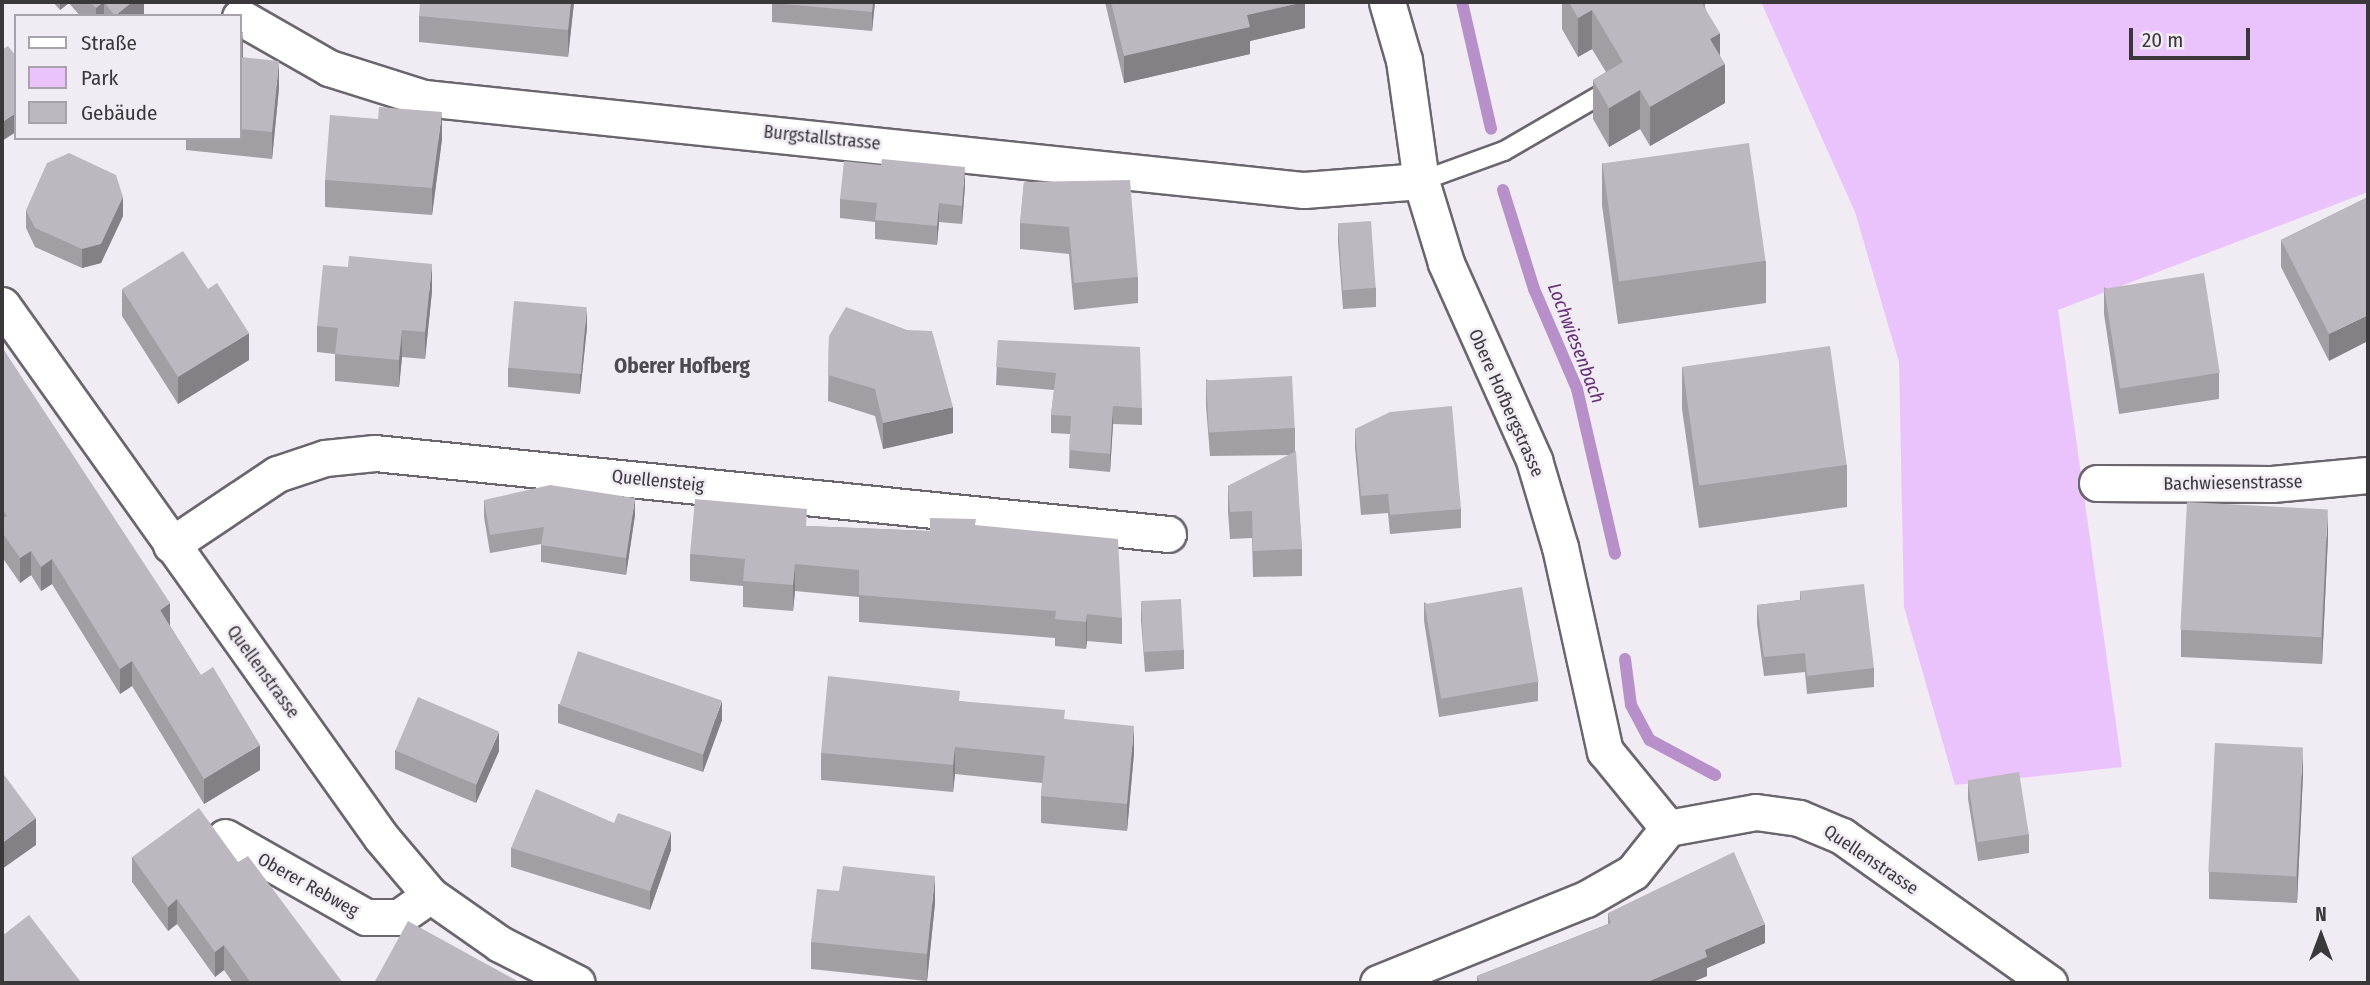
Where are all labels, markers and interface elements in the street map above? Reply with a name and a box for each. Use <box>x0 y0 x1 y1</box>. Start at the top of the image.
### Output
legend <box>14 14 242 140</box>
scale bar <box>2132 14 2253 58</box>
text: 20 m <box>2142 27 2183 53</box>
text: Straße <box>81 30 137 56</box>
text: Park <box>81 65 118 91</box>
text: Gebäude <box>81 100 157 126</box>
street label: Burgstallstrasse <box>763 121 881 155</box>
water label: Lochwiesenbach <box>1543 280 1609 406</box>
street label: Obere Hofbergstrasse <box>1464 326 1548 480</box>
district label: Oberer Hofberg <box>614 353 750 379</box>
street label: Quellensteig <box>611 465 705 497</box>
street label: Bachwiesenstrasse <box>2163 471 2303 495</box>
street label: Quellenstrasse <box>222 621 304 723</box>
street label: Quellenstrasse <box>1820 820 1922 900</box>
street label: Oberer Rebweg <box>254 848 362 922</box>
north arrow <box>2286 901 2356 971</box>
text: N <box>2315 903 2327 926</box>

